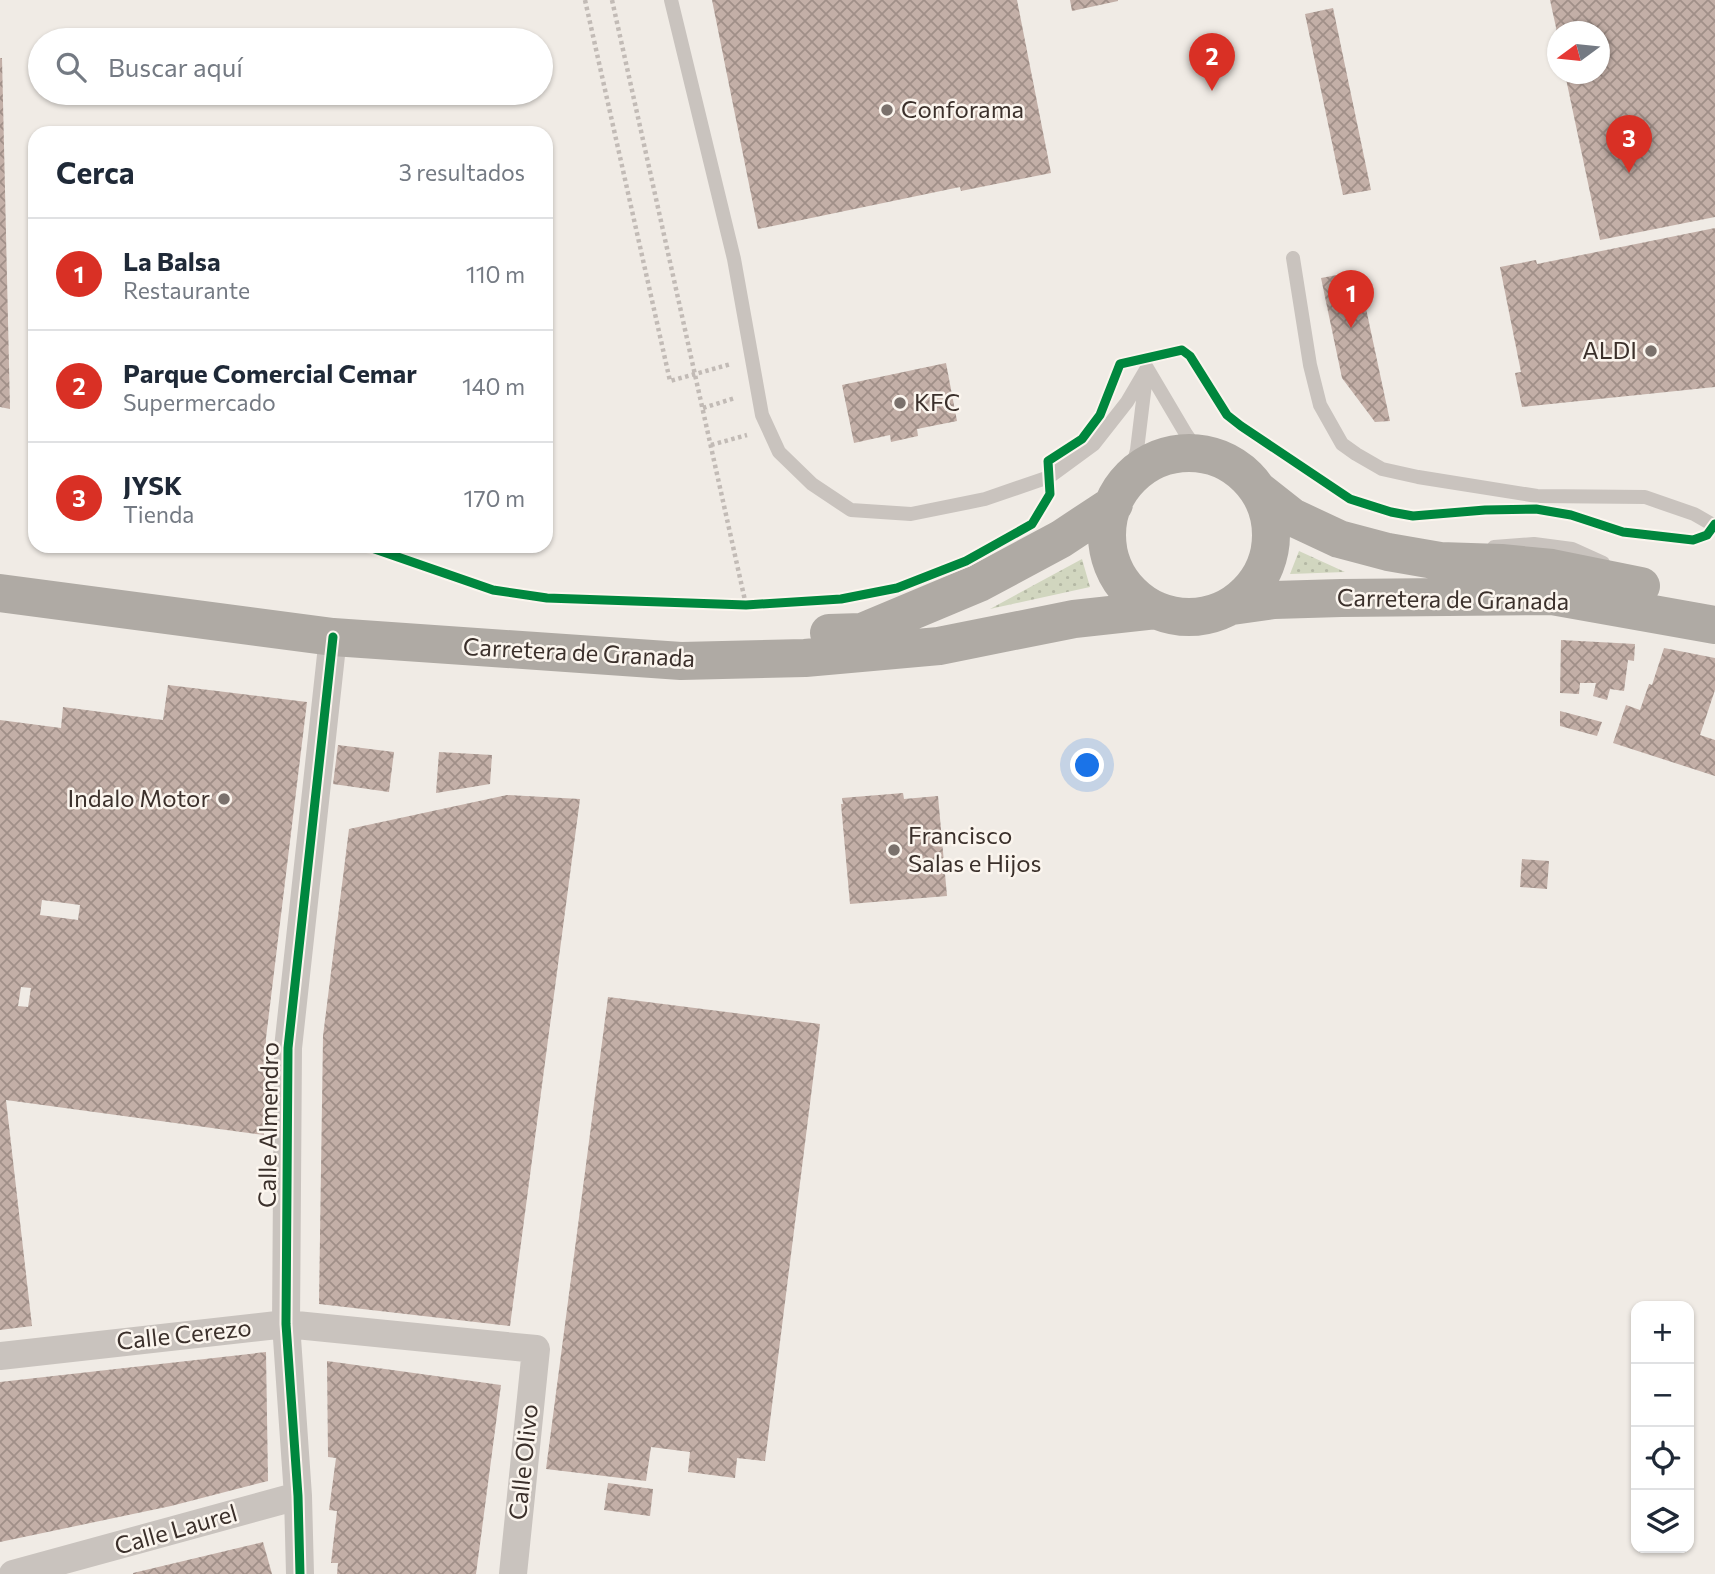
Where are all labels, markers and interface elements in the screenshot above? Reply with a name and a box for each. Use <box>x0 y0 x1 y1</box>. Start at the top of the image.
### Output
north arrow <box>1547 21 1610 84</box>
search box <box>28 28 553 105</box>
pin: 2 <box>1189 33 1235 91</box>
icon: search <box>52 48 90 86</box>
text: Buscar aquí <box>108 51 243 82</box>
place label: Conforama <box>901 94 1024 123</box>
marker: Conforama <box>879 102 895 118</box>
pin: 3 <box>1606 115 1652 173</box>
text: Cerca <box>56 153 135 190</box>
text: 3 resultados <box>399 158 525 186</box>
text: La Balsa <box>123 245 221 276</box>
text: 1 <box>74 260 84 288</box>
text: 110 m <box>466 260 525 288</box>
pin: 1 <box>1328 270 1374 328</box>
text: Restaurante <box>123 276 250 304</box>
place label: ALDI <box>1582 335 1637 364</box>
marker: ALDI <box>1643 343 1659 359</box>
text: Parque Comercial Cemar <box>123 357 417 388</box>
text: 2 <box>72 372 86 400</box>
text: 140 m <box>462 372 525 400</box>
place label: KFC <box>914 387 960 416</box>
text: Supermercado <box>123 388 276 416</box>
marker: KFC <box>892 395 908 411</box>
text: JYSK <box>123 469 182 500</box>
text: 3 <box>72 484 86 512</box>
text: 170 m <box>464 484 525 512</box>
text: Tienda <box>123 500 194 528</box>
street label: Carretera de Granada <box>1337 582 1569 615</box>
street label: Carretera de Granada <box>462 631 696 672</box>
your location <box>1070 748 1104 782</box>
place label: Indalo Motor <box>67 783 210 812</box>
marker: Indalo Motor <box>216 791 232 807</box>
place label: Francisco Salas e Hijos <box>908 820 1041 877</box>
marker: Francisco Salas e Hijos <box>886 842 902 858</box>
street label: Calle Almendro <box>252 1042 283 1208</box>
map controls <box>1631 1301 1694 1553</box>
button: + <box>1631 1301 1694 1364</box>
street label: Calle Cerezo <box>115 1312 253 1355</box>
button: − <box>1631 1364 1694 1427</box>
street label: Calle Olivo <box>502 1402 543 1521</box>
button: locate <box>1631 1427 1694 1490</box>
button: layers <box>1631 1490 1694 1553</box>
street label: Calle Laurel <box>111 1497 240 1560</box>

